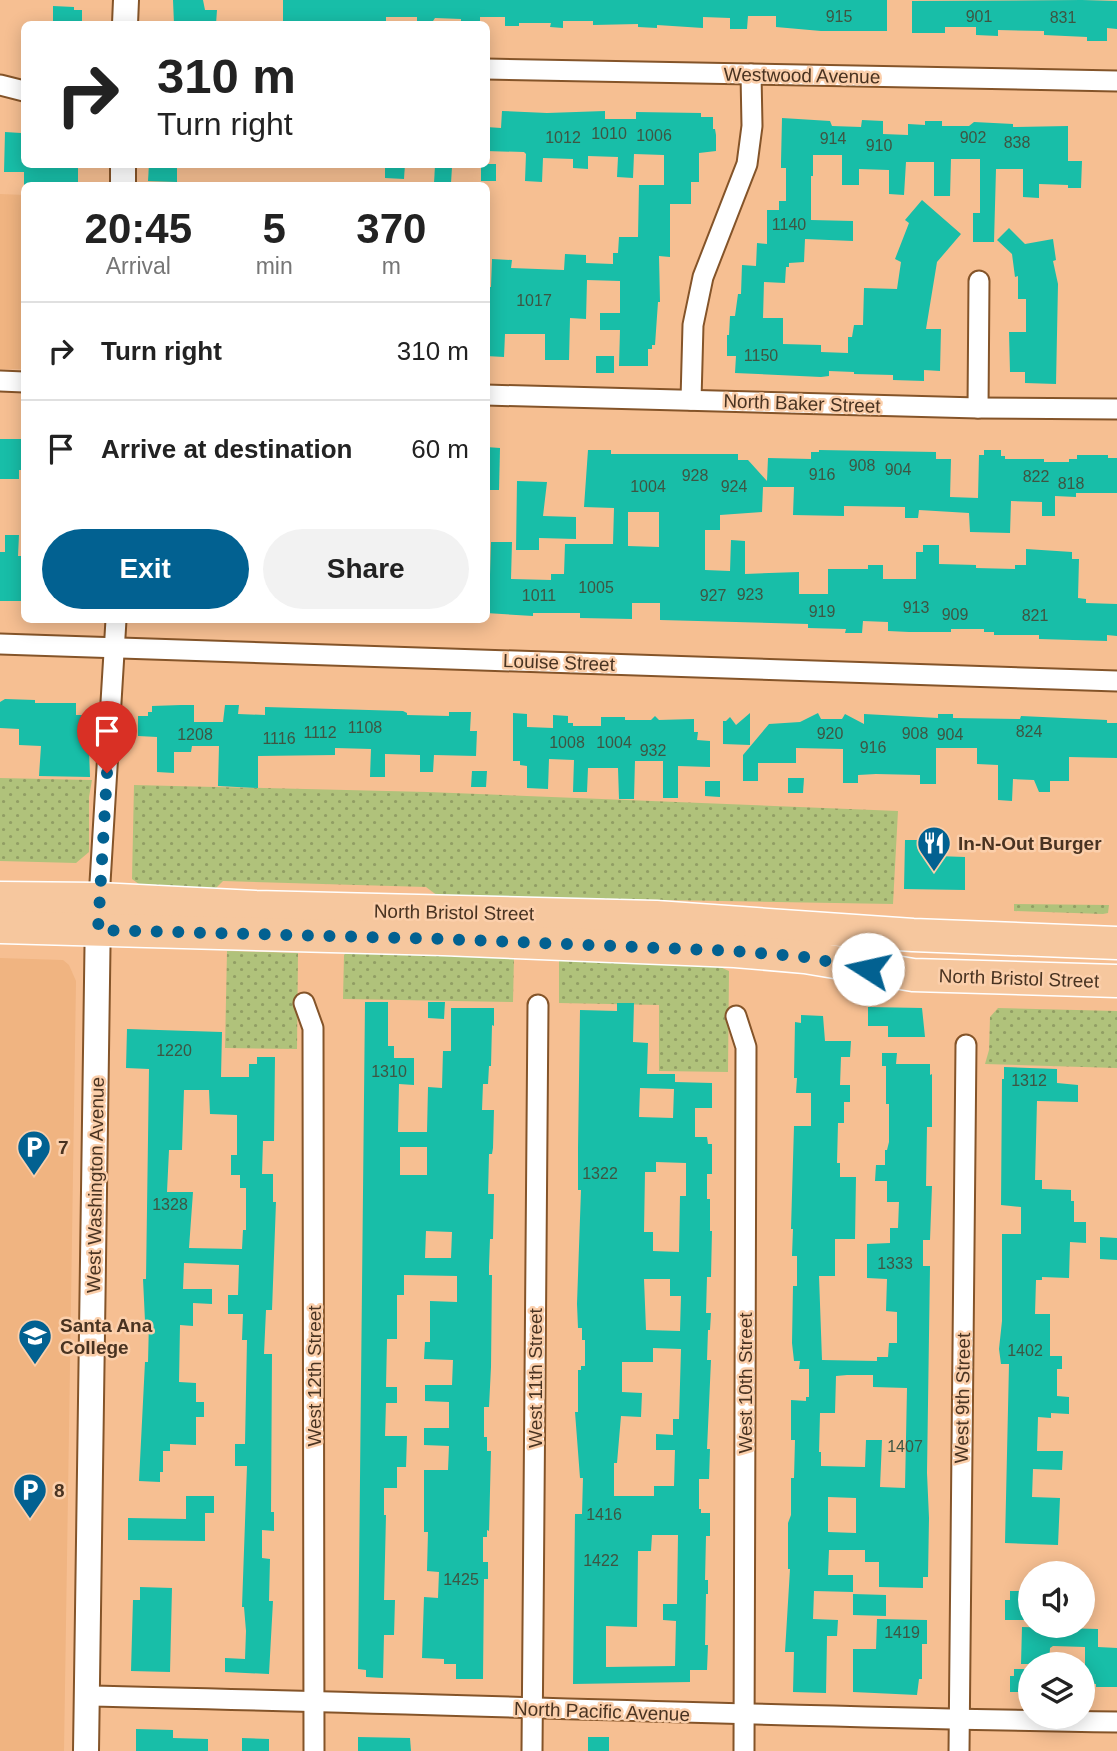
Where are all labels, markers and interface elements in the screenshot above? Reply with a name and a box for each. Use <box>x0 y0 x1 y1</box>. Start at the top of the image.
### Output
house number: 915 <box>826 8 852 25</box>
house number: 901 <box>966 8 992 25</box>
house number: 831 <box>1050 9 1076 26</box>
icon: right <box>42 49 133 140</box>
text: 310 m <box>157 49 296 103</box>
street label: Westwood Avenue <box>723 64 881 87</box>
text: Turn right <box>157 106 293 142</box>
house number: 1010 <box>591 125 627 142</box>
house number: 1006 <box>636 127 672 144</box>
house number: 1012 <box>545 129 581 146</box>
house number: 902 <box>960 129 986 146</box>
house number: 914 <box>820 130 846 147</box>
house number: 838 <box>1004 134 1030 151</box>
house number: 910 <box>866 137 892 154</box>
text: 20:45 <box>85 205 192 252</box>
text: 5 <box>262 205 286 252</box>
text: 370 <box>356 205 426 252</box>
house number: 1140 <box>772 216 806 233</box>
text: Arrival <box>106 253 171 279</box>
text: min <box>256 253 293 279</box>
text: m <box>382 253 401 279</box>
house number: 1017 <box>516 292 552 309</box>
icon: right <box>42 332 80 370</box>
text: Turn right <box>101 336 222 366</box>
text: 310 m <box>397 336 469 366</box>
house number: 1150 <box>744 347 778 364</box>
street label: North Baker Street <box>723 390 882 417</box>
icon: arrive <box>42 430 80 468</box>
text: Arrive at destination <box>101 434 352 464</box>
text: 60 m <box>411 434 469 464</box>
house number: 908 <box>849 457 875 474</box>
house number: 904 <box>885 461 911 478</box>
house number: 916 <box>809 466 835 483</box>
house number: 928 <box>682 467 708 484</box>
house number: 822 <box>1023 468 1049 485</box>
house number: 818 <box>1058 475 1084 492</box>
house number: 1004 <box>630 478 666 495</box>
house number: 924 <box>721 478 747 495</box>
button: Exit <box>42 529 249 609</box>
button: Share <box>263 529 469 609</box>
house number: 1005 <box>578 579 614 596</box>
house number: 923 <box>737 586 763 603</box>
house number: 1011 <box>522 587 556 604</box>
house number: 927 <box>700 587 726 604</box>
house number: 913 <box>903 599 929 616</box>
house number: 919 <box>809 603 835 620</box>
house number: 909 <box>942 606 968 623</box>
house number: 821 <box>1022 607 1048 624</box>
street label: Louise Street <box>503 650 616 675</box>
pin <box>77 701 137 773</box>
icon: arrive <box>88 712 126 750</box>
house number: 1108 <box>348 719 382 736</box>
house number: 824 <box>1016 723 1042 740</box>
house number: 1112 <box>303 724 337 741</box>
house number: 920 <box>817 725 843 742</box>
house number: 908 <box>902 725 928 742</box>
house number: 1208 <box>177 726 213 743</box>
house number: 904 <box>937 726 963 743</box>
house number: 1116 <box>262 730 296 747</box>
house number: 1008 <box>549 734 585 751</box>
house number: 1004 <box>596 734 632 751</box>
house number: 916 <box>860 739 886 756</box>
house number: 932 <box>640 742 666 759</box>
restaurant icon: In-N-Out Burger <box>915 824 953 873</box>
place label: In-N-Out Burger <box>958 833 1102 854</box>
street label: North Bristol Street <box>374 901 535 924</box>
position arrow <box>831 932 905 1006</box>
street label: North Bristol Street <box>938 965 1100 992</box>
house number: 1220 <box>156 1042 192 1059</box>
house number: 1310 <box>371 1063 407 1080</box>
house number: 1312 <box>1011 1072 1047 1089</box>
street label: West Washington Avenue <box>83 1077 108 1293</box>
parking icon: 7 <box>15 1128 53 1177</box>
place label: 7 <box>58 1137 69 1158</box>
house number: 1322 <box>582 1165 618 1182</box>
house number: 1328 <box>152 1196 188 1213</box>
house number: 1333 <box>877 1255 913 1272</box>
street label: West 12th Street <box>304 1305 325 1447</box>
street label: West 11th Street <box>525 1307 546 1448</box>
street label: West 10th Street <box>735 1312 756 1454</box>
place label: Santa Ana College <box>60 1315 153 1358</box>
school or university icon: Santa Ana College <box>16 1317 54 1366</box>
street label: West 9th Street <box>951 1332 974 1463</box>
house number: 1402 <box>1007 1342 1043 1359</box>
house number: 1407 <box>887 1438 923 1455</box>
parking icon: 8 <box>11 1471 49 1520</box>
place label: 8 <box>54 1480 65 1501</box>
house number: 1416 <box>586 1506 622 1523</box>
house number: 1422 <box>583 1552 619 1569</box>
map controls <box>1018 1561 1095 1729</box>
button: sound <box>1018 1561 1095 1638</box>
house number: 1425 <box>443 1571 479 1588</box>
house number: 1419 <box>884 1624 920 1641</box>
button: layers <box>1018 1652 1095 1729</box>
street label: North Pacific Avenue <box>514 1698 690 1725</box>

